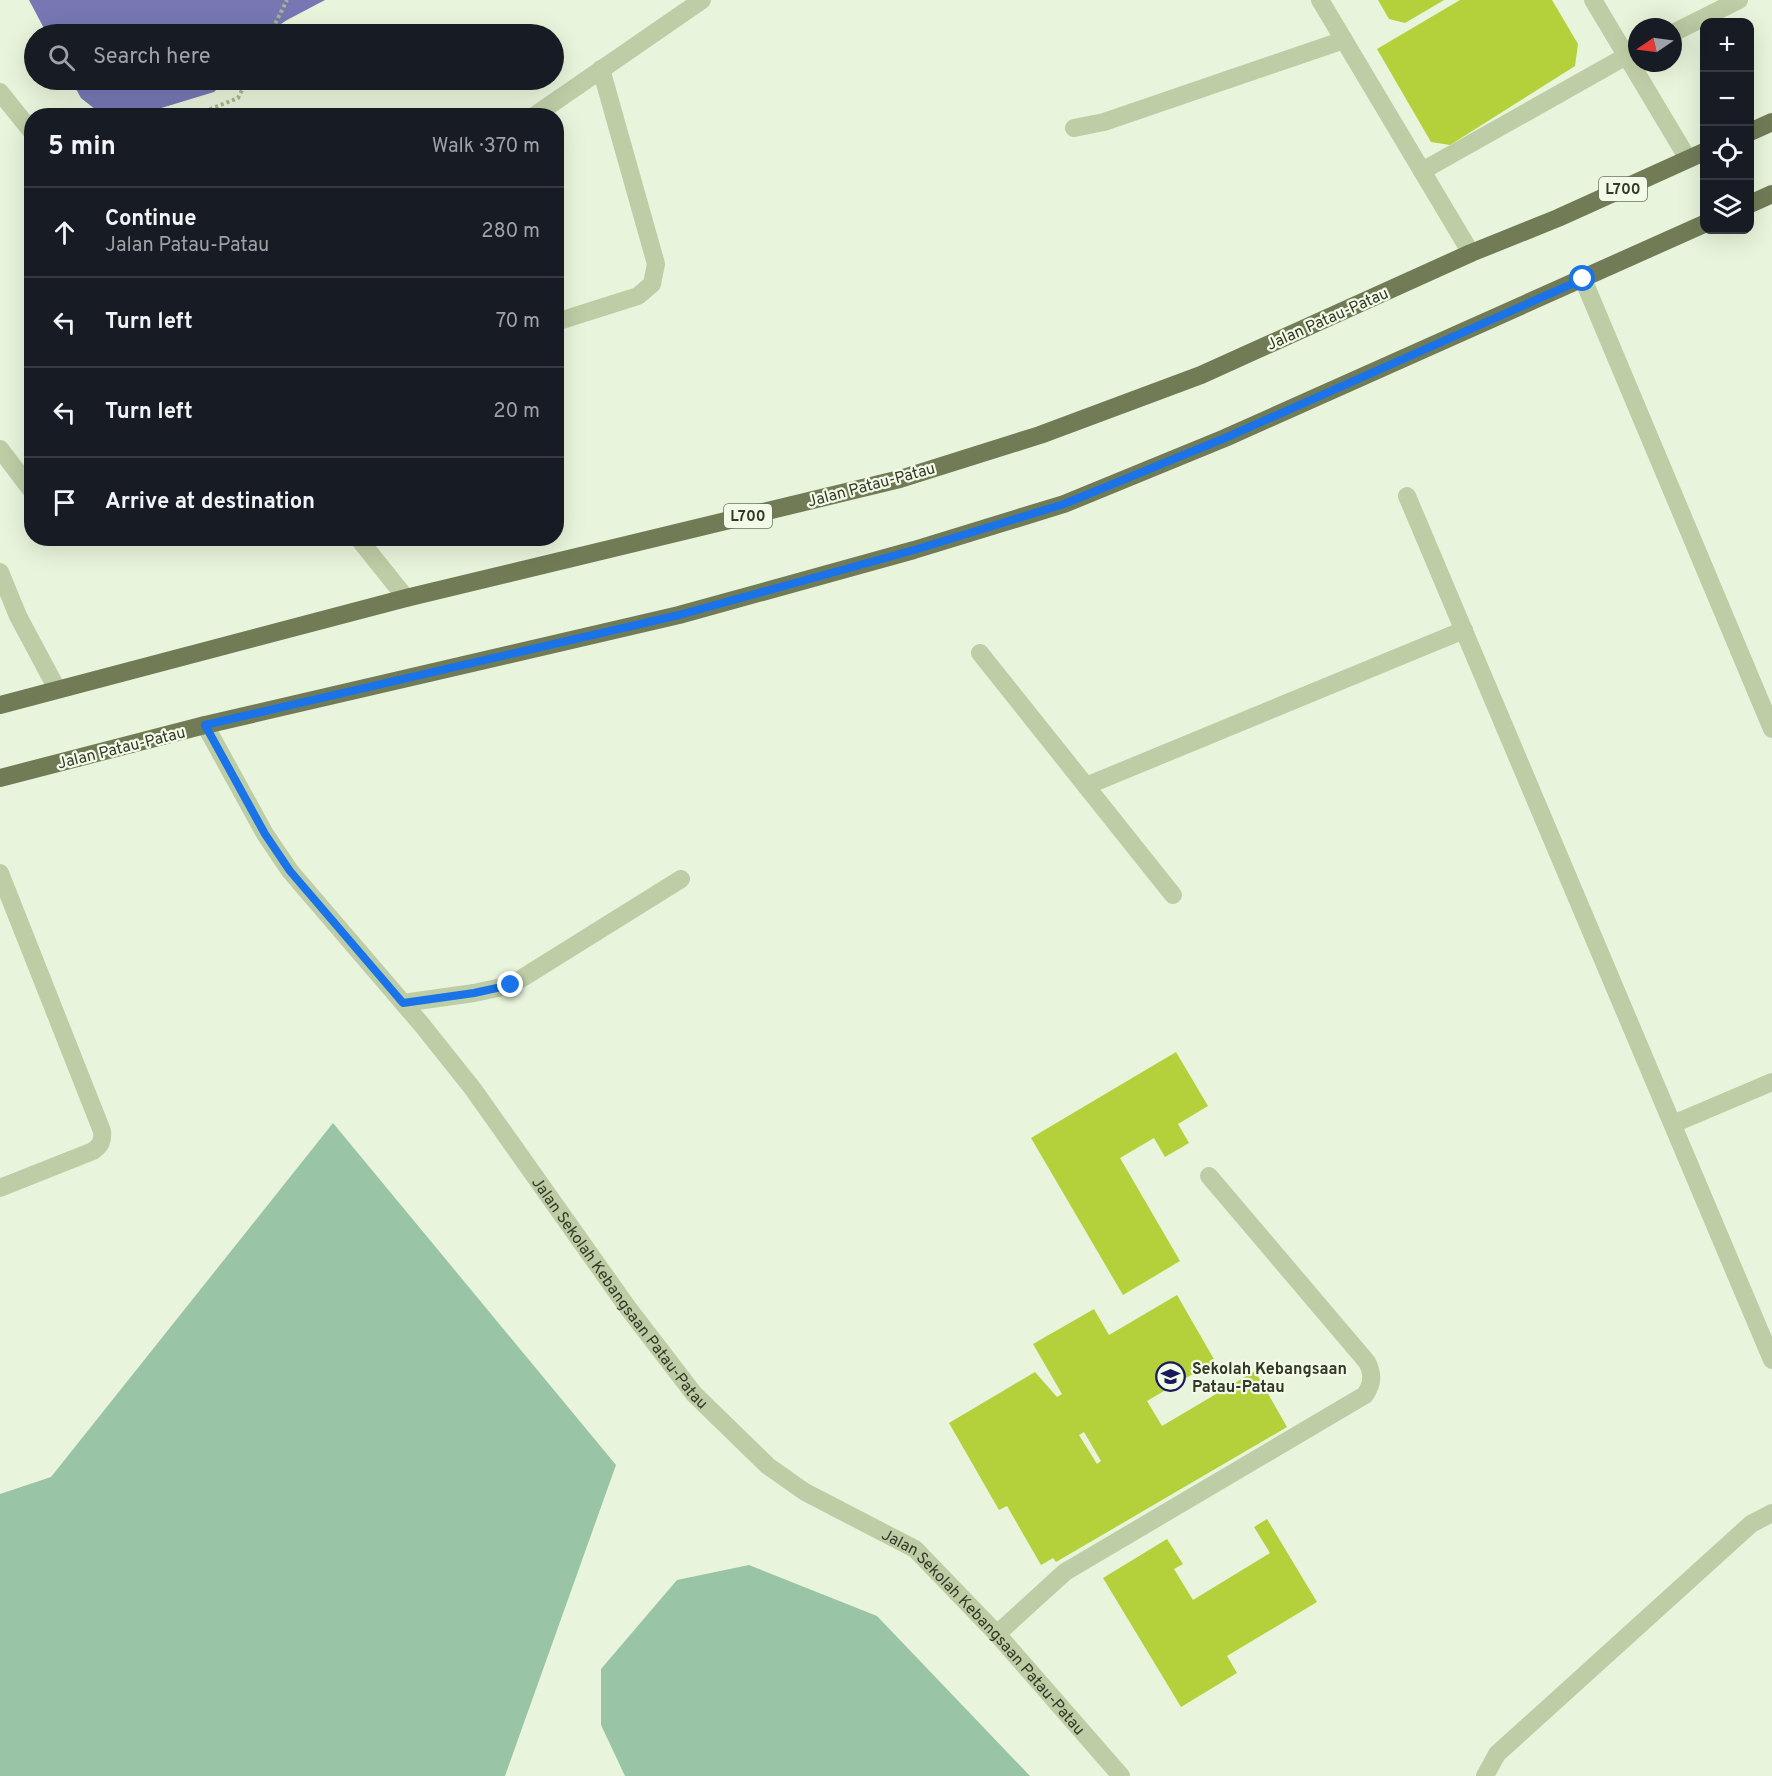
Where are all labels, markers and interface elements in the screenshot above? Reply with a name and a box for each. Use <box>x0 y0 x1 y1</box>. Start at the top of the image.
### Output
north arrow <box>1628 18 1682 72</box>
map controls <box>1700 18 1754 234</box>
button: + <box>1700 18 1754 72</box>
search box <box>24 24 564 90</box>
icon: search <box>45 41 78 74</box>
text: Search here <box>93 44 211 71</box>
button: − <box>1700 72 1754 126</box>
button: locate <box>1700 126 1754 180</box>
text: 5 min <box>48 131 116 164</box>
text: Walk · 370 m <box>432 134 540 160</box>
road number: L700 <box>1599 177 1647 201</box>
button: layers <box>1700 180 1754 234</box>
text: Continue <box>105 206 196 233</box>
icon: ahead <box>48 216 81 249</box>
text: 280 m <box>481 219 540 245</box>
text: Jalan Patau-Patau <box>105 233 269 259</box>
route start <box>1569 265 1595 291</box>
street label: Jalan Patau-Patau <box>1264 284 1392 356</box>
icon: left <box>48 306 81 339</box>
text: Turn left <box>105 309 193 336</box>
text: 70 m <box>496 309 540 335</box>
icon: left <box>48 396 81 429</box>
text: Turn left <box>105 399 193 426</box>
text: 20 m <box>493 399 540 425</box>
street label: Jalan Patau-Patau <box>805 459 938 513</box>
icon: arrive <box>48 486 81 519</box>
text: Arrive at destination <box>105 489 315 516</box>
road number: L700 <box>724 504 772 528</box>
street label: Jalan Patau-Patau <box>55 723 188 775</box>
route end <box>497 971 523 997</box>
street label: Jalan Sekolah Kebangsaan Patau-Patau <box>526 1174 711 1414</box>
place label: Sekolah Kebangsaan Patau-Patau <box>1192 1360 1347 1398</box>
school or university icon: Sekolah Kebangsaan Patau-Patau <box>1155 1361 1187 1393</box>
street label: Jalan Sekolah Kebangsaan Patau-Patau <box>878 1525 1089 1740</box>

